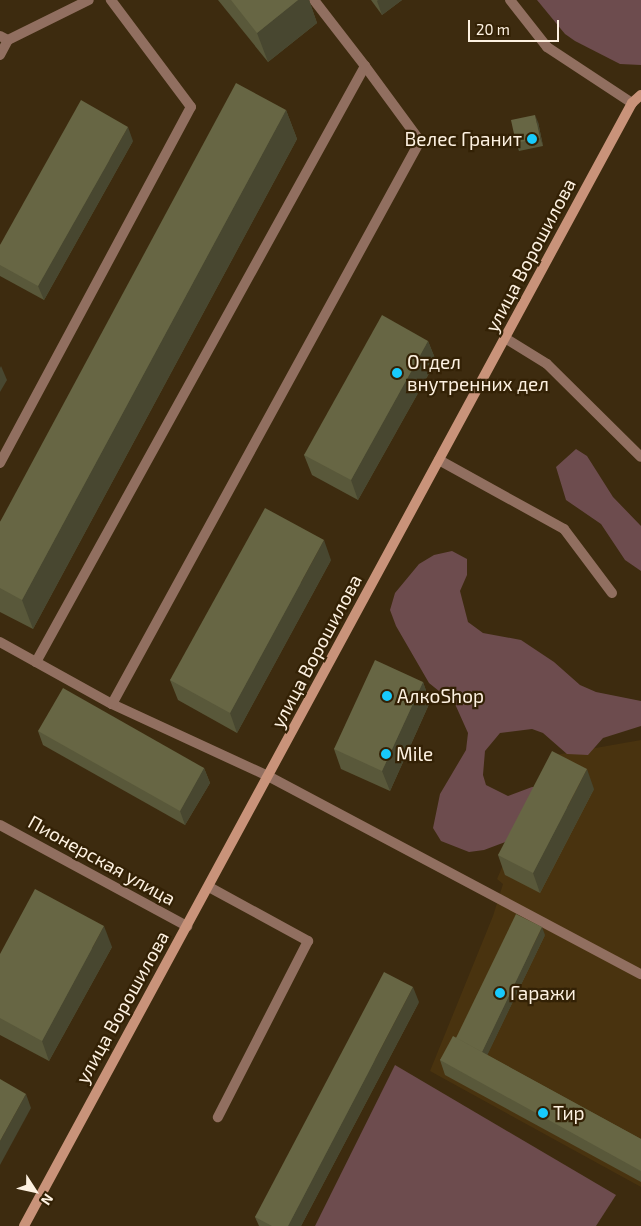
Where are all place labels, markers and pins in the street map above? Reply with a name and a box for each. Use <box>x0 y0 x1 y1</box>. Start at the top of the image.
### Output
place label: Велес Гранит <box>404 128 522 150</box>
marker: Велес Гранит <box>526 133 538 145</box>
place label: Отдел внутренних дел <box>407 351 549 395</box>
marker: Отдел внутренних дел <box>391 367 403 379</box>
place label: АлкоShop <box>397 685 484 707</box>
marker: АлкоShop <box>381 690 393 702</box>
place label: Mile <box>396 743 433 765</box>
marker: Mile <box>380 748 392 760</box>
place label: Гаражи <box>510 982 576 1004</box>
marker: Гаражи <box>494 987 506 999</box>
place label: Тир <box>553 1102 585 1124</box>
marker: Тир <box>537 1107 549 1119</box>

